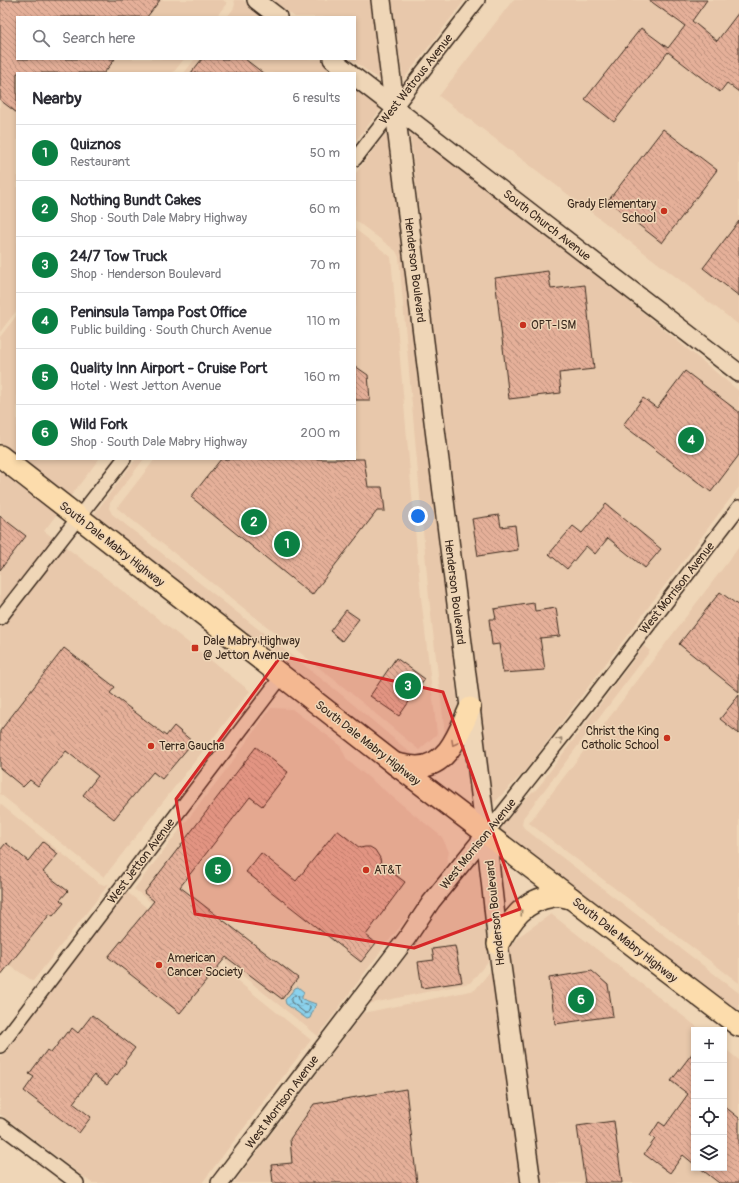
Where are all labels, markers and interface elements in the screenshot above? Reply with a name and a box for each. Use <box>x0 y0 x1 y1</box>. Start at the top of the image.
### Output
search box <box>16 16 356 60</box>
icon: search <box>30 27 52 49</box>
text: Search here <box>62 29 135 48</box>
street label: West Watrous Avenue <box>376 31 456 128</box>
text: Nearby <box>32 88 81 109</box>
text: 6 results <box>293 90 340 106</box>
text: Quiznos <box>70 135 121 154</box>
text: 1 <box>42 145 48 161</box>
text: 50 m <box>310 145 340 161</box>
text: Restaurant <box>70 154 130 170</box>
street label: South Church Avenue <box>500 187 594 264</box>
text: Nothing Bundt Cakes <box>70 191 201 210</box>
place label: Grady Elementary School <box>567 197 656 226</box>
text: 2 <box>41 201 49 217</box>
text: 60 m <box>309 201 340 217</box>
marker: Grady Elementary School <box>659 206 669 216</box>
text: Shop · South Dale Mabry Highway <box>70 210 247 226</box>
street label: Henderson Boulevard <box>401 217 428 324</box>
text: 24/7 Tow Truck <box>70 247 167 266</box>
text: 3 <box>41 257 49 273</box>
text: 70 m <box>310 257 340 273</box>
text: Shop · Henderson Boulevard <box>70 266 221 282</box>
text: Peninsula Tampa Post Office <box>70 303 247 322</box>
text: 4 <box>41 313 49 329</box>
text: 110 m <box>307 313 340 329</box>
place label: OPT-ISM <box>531 318 576 333</box>
marker: OPT-ISM <box>518 320 528 330</box>
text: Public building · South Church Avenue <box>70 322 272 338</box>
text: Quality Inn Airport - Cruise Port <box>70 359 267 378</box>
text: 5 <box>41 369 49 385</box>
text: 160 m <box>304 369 340 385</box>
text: Hotel · West Jetton Avenue <box>70 378 221 394</box>
text: Wild Fork <box>70 415 128 434</box>
text: 6 <box>41 425 49 441</box>
text: 200 m <box>301 425 340 441</box>
pin: 4 <box>678 425 704 455</box>
text: Shop · South Dale Mabry Highway <box>70 434 247 450</box>
street label: South Dale Mabry Highway <box>56 499 167 590</box>
your location <box>408 506 428 526</box>
pin: 2 <box>241 507 267 537</box>
pin: 1 <box>274 529 300 559</box>
street label: Henderson Boulevard <box>441 539 468 646</box>
street label: West Morrison Avenue <box>637 539 718 637</box>
place label: Dale Mabry Highway @ Jetton Avenue <box>203 634 300 663</box>
marker: Dale Mabry Highway @ Jetton Avenue <box>190 643 200 653</box>
pin: 3 <box>395 671 421 701</box>
street label: South Dale Mabry Highway <box>312 698 423 789</box>
place label: Christ the King Catholic School <box>581 724 659 753</box>
marker: Christ the King Catholic School <box>662 733 672 743</box>
one-way arrow <box>556 737 563 744</box>
place label: Terra Gaucha <box>159 739 225 754</box>
one-way arrow <box>451 739 458 746</box>
marker: Terra Gaucha <box>146 741 156 751</box>
street label: West Morrison Avenue <box>437 796 520 893</box>
street label: West Jetton Avenue <box>104 816 178 907</box>
pin: 5 <box>205 855 231 885</box>
street label: Henderson Boulevard <box>482 859 508 966</box>
place label: AT&T <box>374 863 402 878</box>
marker: AT&T <box>361 865 371 875</box>
street label: South Dale Mabry Highway <box>569 895 680 986</box>
one-way arrow <box>515 909 523 917</box>
place label: American Cancer Society <box>167 951 243 980</box>
marker: American Cancer Society <box>154 960 164 970</box>
pin: 6 <box>568 985 594 1015</box>
map controls <box>691 1027 727 1171</box>
button: + <box>691 1027 727 1063</box>
street label: West Morrison Avenue <box>242 1053 322 1152</box>
button: − <box>691 1063 727 1099</box>
button: locate <box>691 1099 727 1135</box>
button: layers <box>691 1135 727 1171</box>

